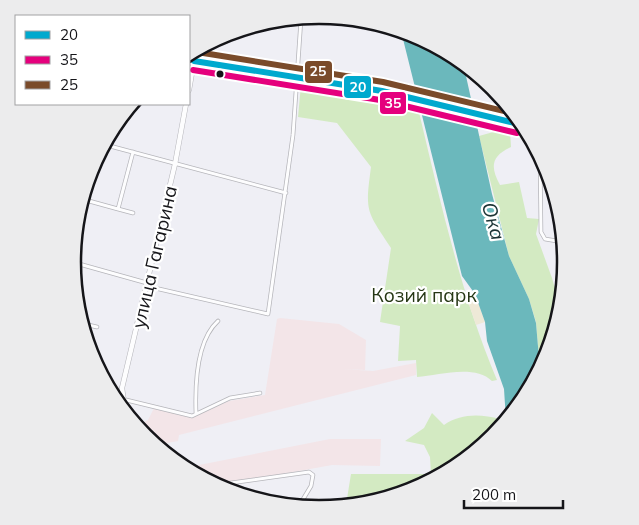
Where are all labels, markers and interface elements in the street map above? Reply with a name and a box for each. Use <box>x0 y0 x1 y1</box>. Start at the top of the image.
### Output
legend <box>15 15 190 105</box>
text: 20 <box>60 25 78 44</box>
text: 35 <box>60 50 78 69</box>
line badge: 25 <box>304 60 333 84</box>
text: 25 <box>310 62 326 80</box>
unlabelled marker <box>215 69 225 79</box>
text: 25 <box>60 75 78 94</box>
line badge: 20 <box>343 75 372 99</box>
text: 20 <box>350 78 366 96</box>
line badge: 35 <box>379 91 407 115</box>
text: 35 <box>385 94 401 112</box>
street label: улица Гагарина <box>126 183 182 331</box>
water label: Ока <box>477 199 511 243</box>
park label: Козий парк <box>371 283 477 307</box>
scale bar <box>464 478 563 510</box>
text: 200 m <box>472 485 516 504</box>

